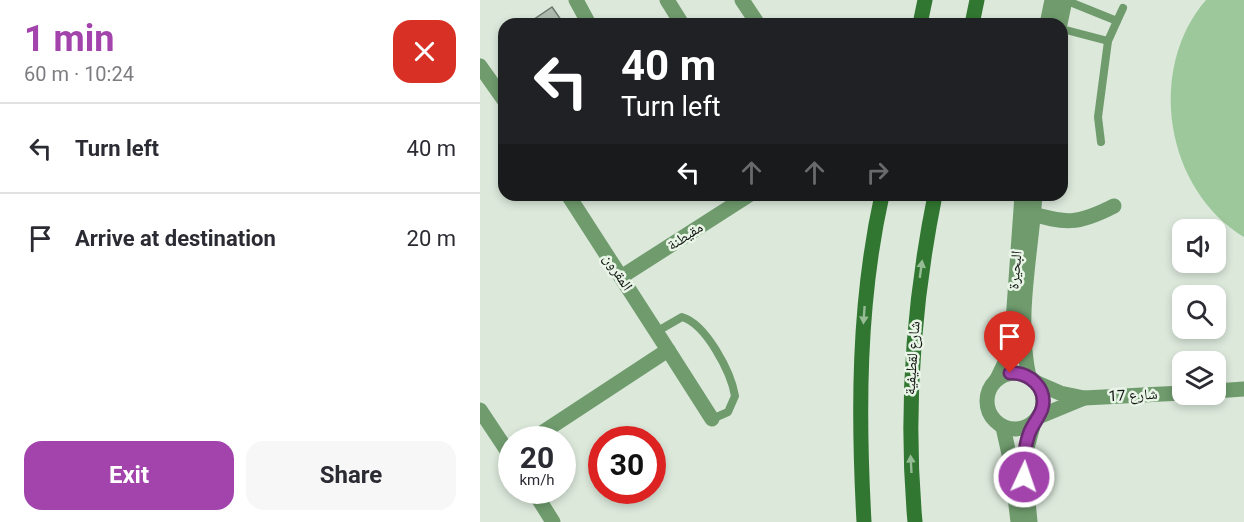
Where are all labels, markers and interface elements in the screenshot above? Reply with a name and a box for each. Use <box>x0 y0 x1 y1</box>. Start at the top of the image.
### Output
text: 1 min <box>24 18 115 60</box>
button: close <box>393 20 456 83</box>
text: 40 m <box>621 41 716 90</box>
icon: left <box>522 42 600 120</box>
text: 60 m · 10:24 <box>24 62 134 86</box>
text: Turn left <box>621 91 721 123</box>
icon: left <box>24 132 57 165</box>
text: Turn left <box>75 136 159 161</box>
text: 40 m <box>407 136 456 161</box>
icon: left <box>672 156 705 189</box>
icon: ahead <box>735 156 768 189</box>
icon: ahead <box>798 156 831 189</box>
icon: right <box>861 156 894 189</box>
street label: مقيطنة <box>664 218 706 254</box>
map controls <box>1172 219 1226 405</box>
button: sound <box>1172 219 1226 273</box>
icon: arrive <box>24 222 57 255</box>
text: Arrive at destination <box>75 226 276 251</box>
text: 20 m <box>407 226 456 251</box>
street label: المقرون <box>599 250 637 294</box>
street label: البحيرة <box>1004 250 1026 290</box>
one-way arrow <box>917 260 926 279</box>
button: search <box>1172 285 1226 339</box>
one-way arrow <box>859 306 868 325</box>
pin <box>984 311 1035 373</box>
street label: شارع لقطيفية <box>900 320 925 396</box>
icon: arrive <box>993 320 1026 353</box>
button: layers <box>1172 351 1226 405</box>
street label: شارع 17 <box>1108 385 1158 406</box>
speed limit sign: 30 <box>588 426 666 504</box>
text: 20 <box>520 440 554 475</box>
button: Exit <box>24 441 234 510</box>
button: Share <box>246 441 456 510</box>
position arrow <box>992 445 1056 509</box>
one-way arrow <box>906 454 915 473</box>
text: km/h <box>519 471 555 489</box>

